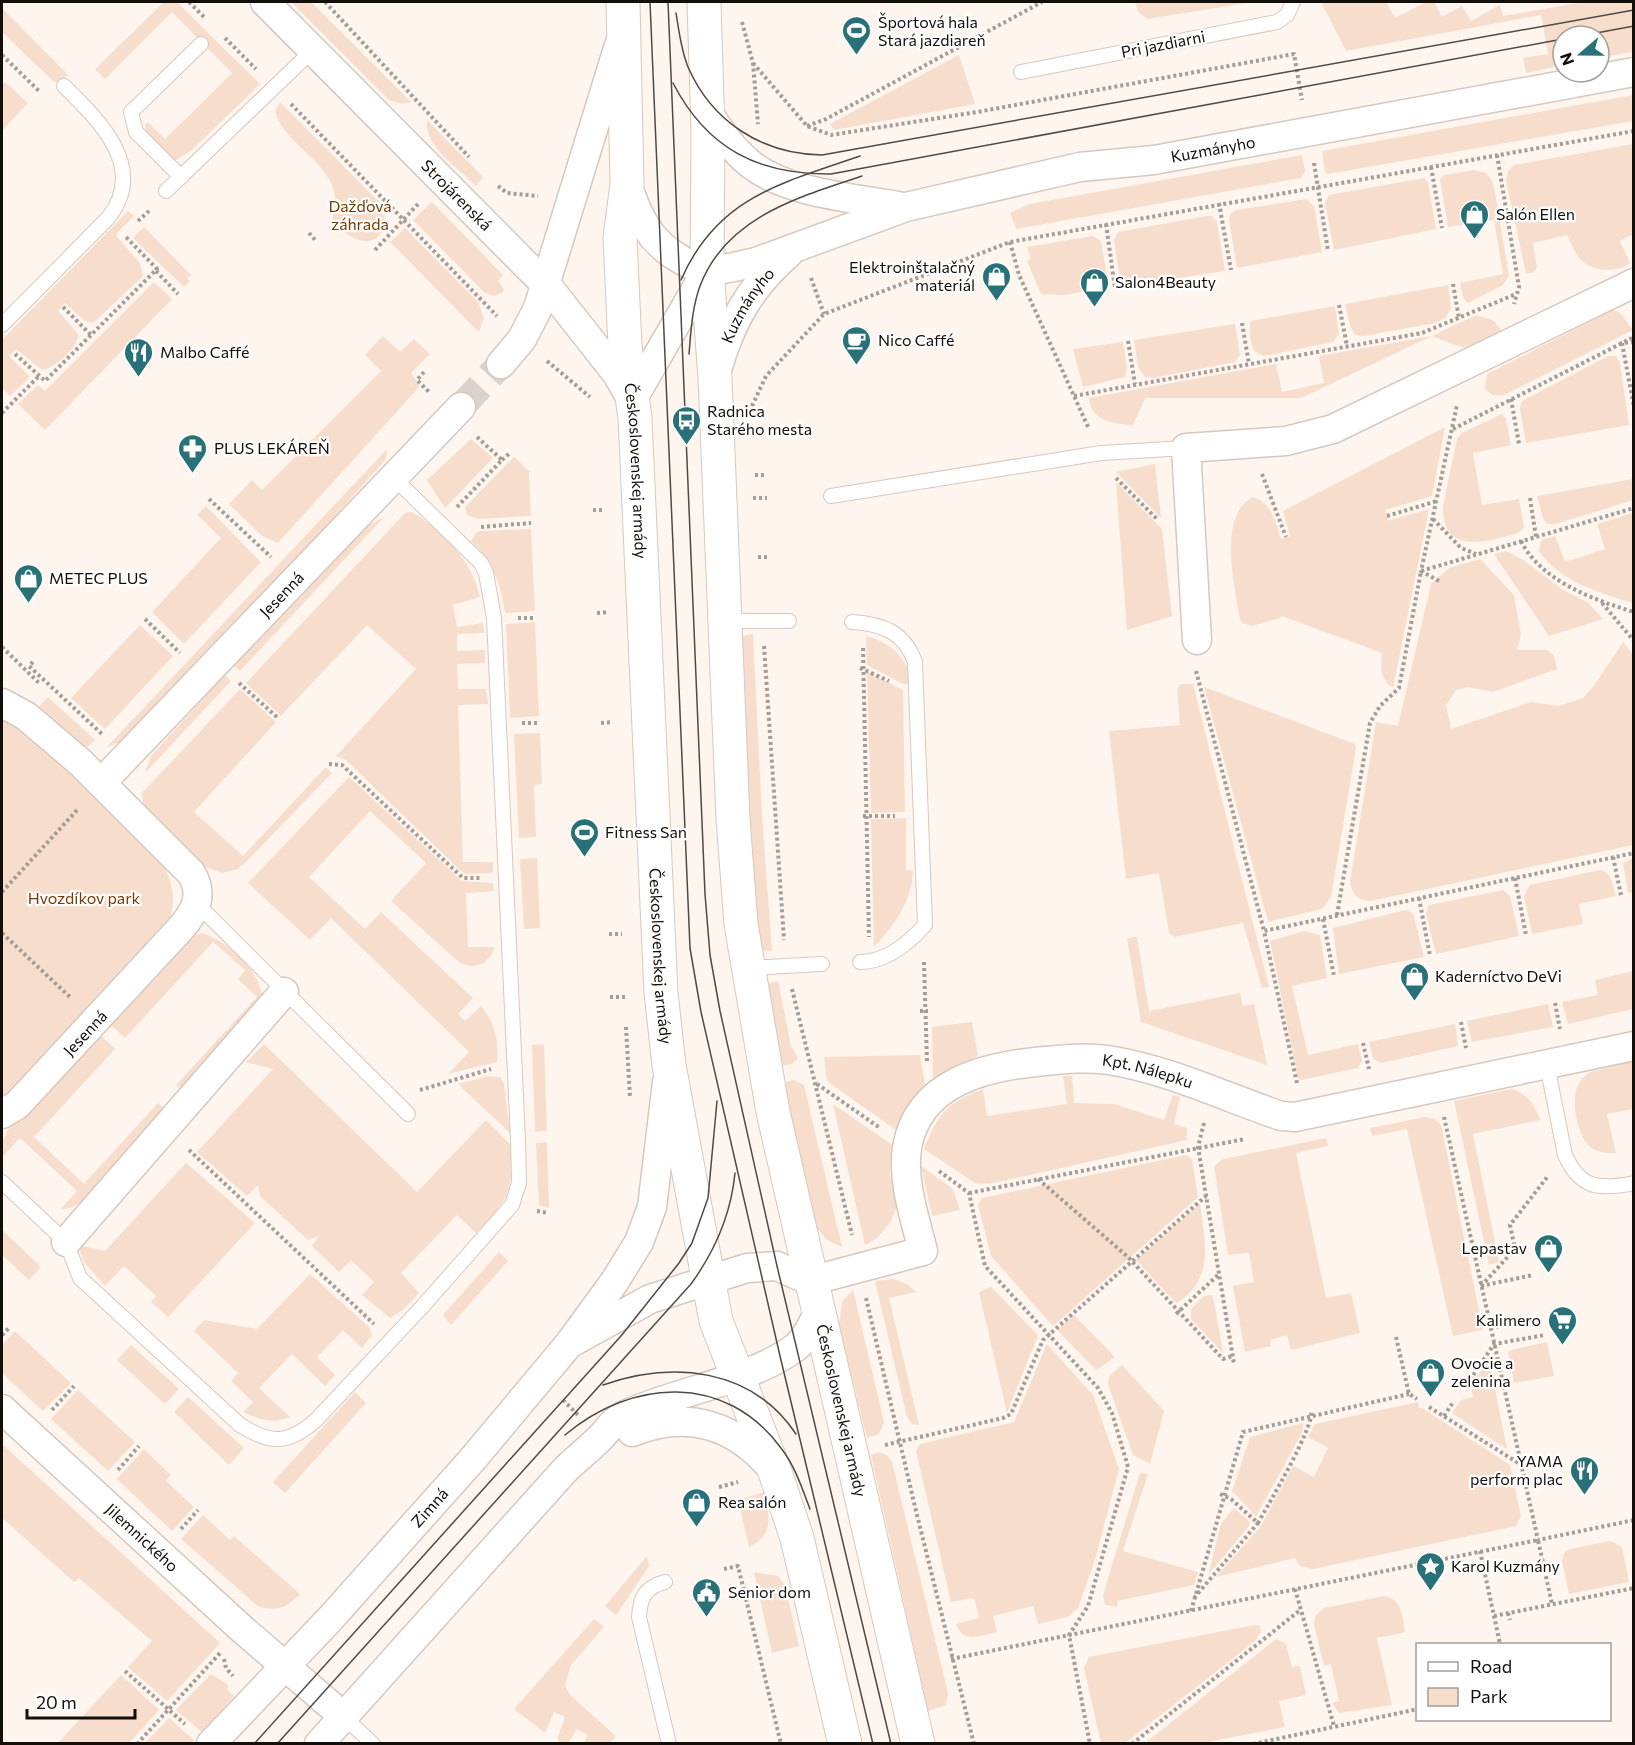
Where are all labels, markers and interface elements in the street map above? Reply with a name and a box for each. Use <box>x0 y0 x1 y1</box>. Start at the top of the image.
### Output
place label: Športová hala Stará jazdiareň <box>878 12 986 49</box>
sports icon: Športová hala Stará jazdiareň <box>841 15 873 57</box>
north arrow <box>1551 24 1611 84</box>
street label: Pri jazdiarni <box>1119 26 1207 61</box>
text: N <box>1555 50 1577 68</box>
street label: Kuzmányho <box>1169 132 1257 166</box>
street label: Strojárenská <box>418 155 496 234</box>
park label: Dažďová záhrada <box>328 196 392 233</box>
shop icon: Salón Ellen <box>1459 198 1491 240</box>
place label: Salón Ellen <box>1496 204 1575 223</box>
place label: Elektroinštalačný materiál <box>849 257 975 294</box>
shop icon: Elektroinštalačný materiál <box>980 260 1012 302</box>
street label: Kuzmányho <box>717 263 778 346</box>
shop icon: Salon4Beauty <box>1078 266 1110 308</box>
place label: Salon4Beauty <box>1115 272 1216 291</box>
cafe icon: Nico Caffé <box>841 324 873 366</box>
place label: Nico Caffé <box>878 330 954 349</box>
restaurant icon: Malbo Caffé <box>123 336 155 378</box>
place label: Malbo Caffé <box>160 342 249 361</box>
street label: Československej armády <box>621 381 651 559</box>
place label: Radnica Starého mesta <box>707 401 812 438</box>
bus stop icon: Radnica Starého mesta <box>670 404 702 446</box>
pharmacy icon: PLUS LEKÁREŇ <box>177 432 209 474</box>
place label: PLUS LEKÁREŇ <box>214 438 330 457</box>
shop icon: METEC PLUS <box>12 562 44 604</box>
place label: METEC PLUS <box>49 568 148 587</box>
street label: Jesenná <box>255 568 307 621</box>
sports icon: Fitness San <box>568 816 600 858</box>
place label: Fitness San <box>605 822 687 841</box>
street label: Československej armády <box>646 868 677 1045</box>
park label: Hvozdíkov park <box>28 888 141 907</box>
shop icon: Kaderníctvo DeVi <box>1398 960 1430 1002</box>
place label: Kaderníctvo DeVi <box>1435 966 1562 985</box>
street label: Jesenná <box>59 1006 110 1059</box>
street label: Kpt. Nálepku <box>1101 1049 1196 1092</box>
shop icon: Lepastav <box>1532 1232 1564 1274</box>
place label: Lepastav <box>1461 1238 1527 1257</box>
supermarket icon: Kalimero <box>1546 1304 1578 1346</box>
place label: Kalimero <box>1476 1310 1541 1329</box>
street label: Československej armády <box>813 1322 871 1498</box>
place label: Ovocie a zelenina <box>1451 1353 1513 1390</box>
shop icon: Ovocie a zelenina <box>1414 1356 1446 1398</box>
place label: YAMA perform plac <box>1470 1451 1563 1488</box>
restaurant icon: YAMA perform plac <box>1568 1454 1600 1496</box>
street label: Zimná <box>407 1484 452 1531</box>
shop icon: Rea salón <box>681 1486 713 1528</box>
place label: Rea salón <box>718 1492 787 1511</box>
street label: Jilemnického <box>102 1499 183 1575</box>
place icon: Karol Kuzmány <box>1414 1550 1446 1592</box>
place label: Karol Kuzmány <box>1451 1556 1560 1575</box>
public building icon: Senior dom <box>691 1576 723 1618</box>
place label: Senior dom <box>728 1582 811 1601</box>
legend <box>1416 1643 1611 1721</box>
text: Road <box>1470 1655 1512 1677</box>
scale bar <box>27 1682 135 1720</box>
text: Park <box>1470 1685 1508 1707</box>
text: 20 m <box>36 1691 77 1713</box>

